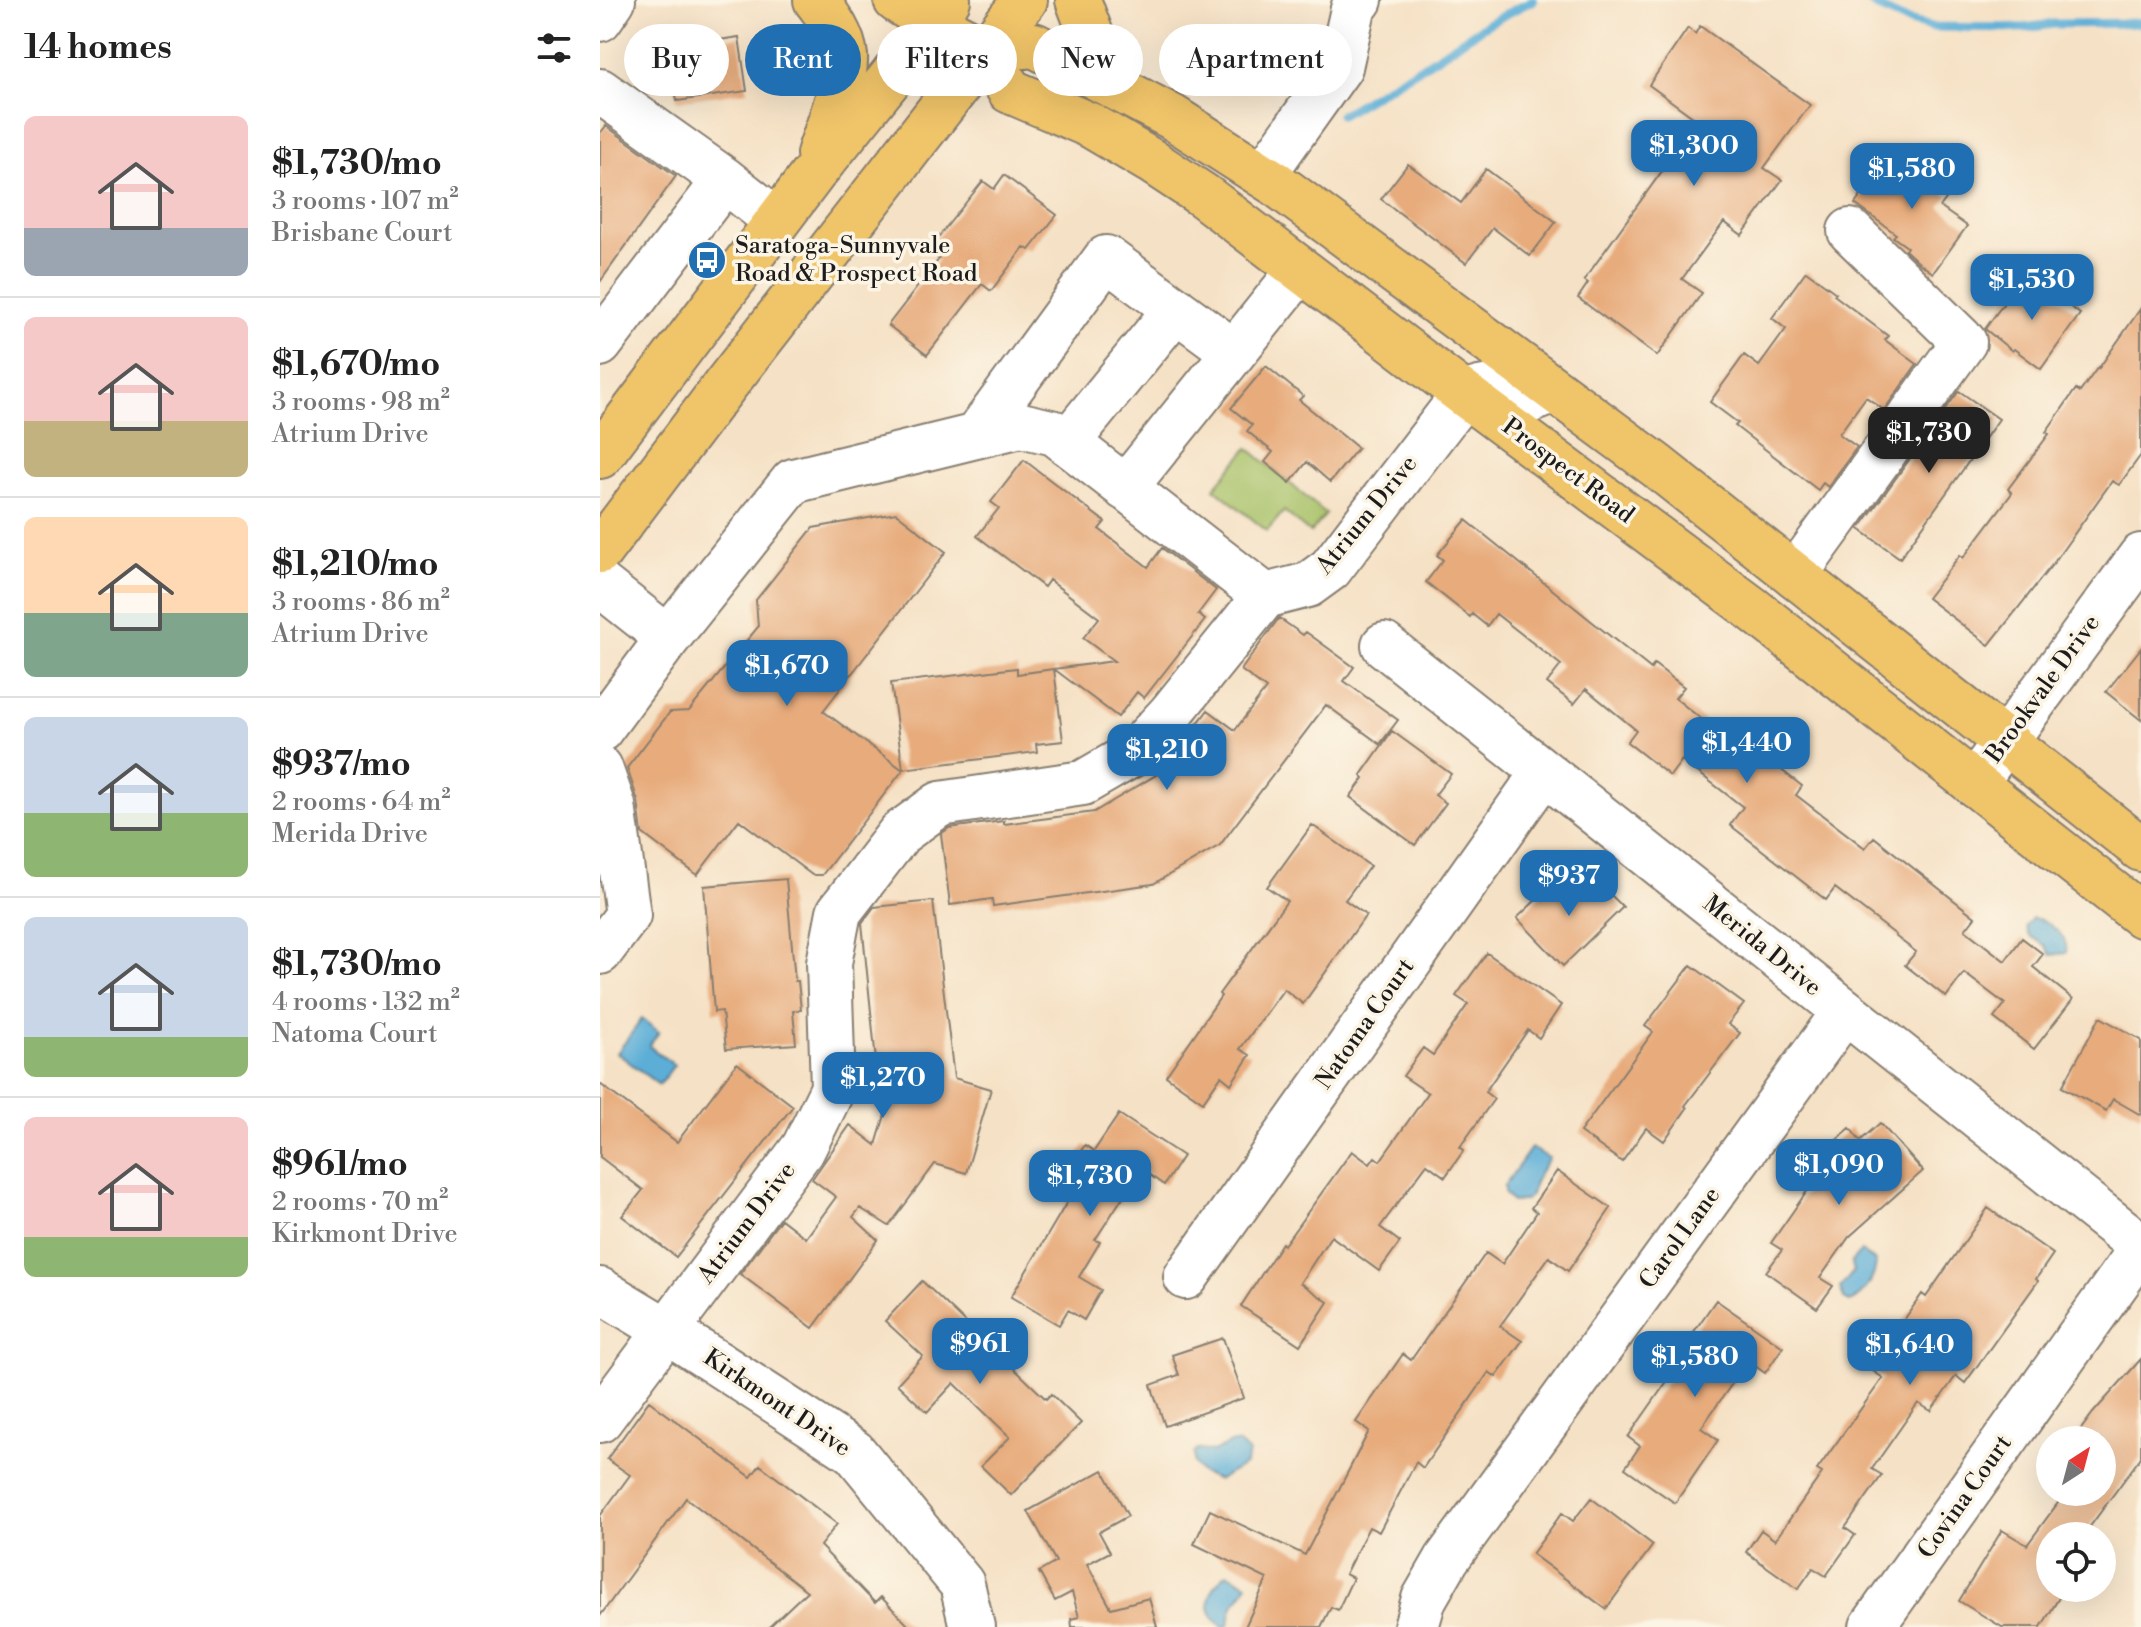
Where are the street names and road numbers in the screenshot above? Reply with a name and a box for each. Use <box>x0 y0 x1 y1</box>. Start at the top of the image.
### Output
street label: Prospect Road <box>1496 412 1640 531</box>
street label: Atrium Drive <box>1309 449 1424 581</box>
street label: Brookvale Drive <box>1979 609 2107 770</box>
street label: Merida Drive <box>1697 889 1827 1003</box>
street label: Natoma Court <box>1309 952 1421 1095</box>
street label: Atrium Drive <box>691 1156 802 1291</box>
street label: Carol Lane <box>1633 1181 1727 1295</box>
street label: Kirkmont Drive <box>698 1343 856 1463</box>
street label: Covina Court <box>1911 1429 2019 1565</box>

